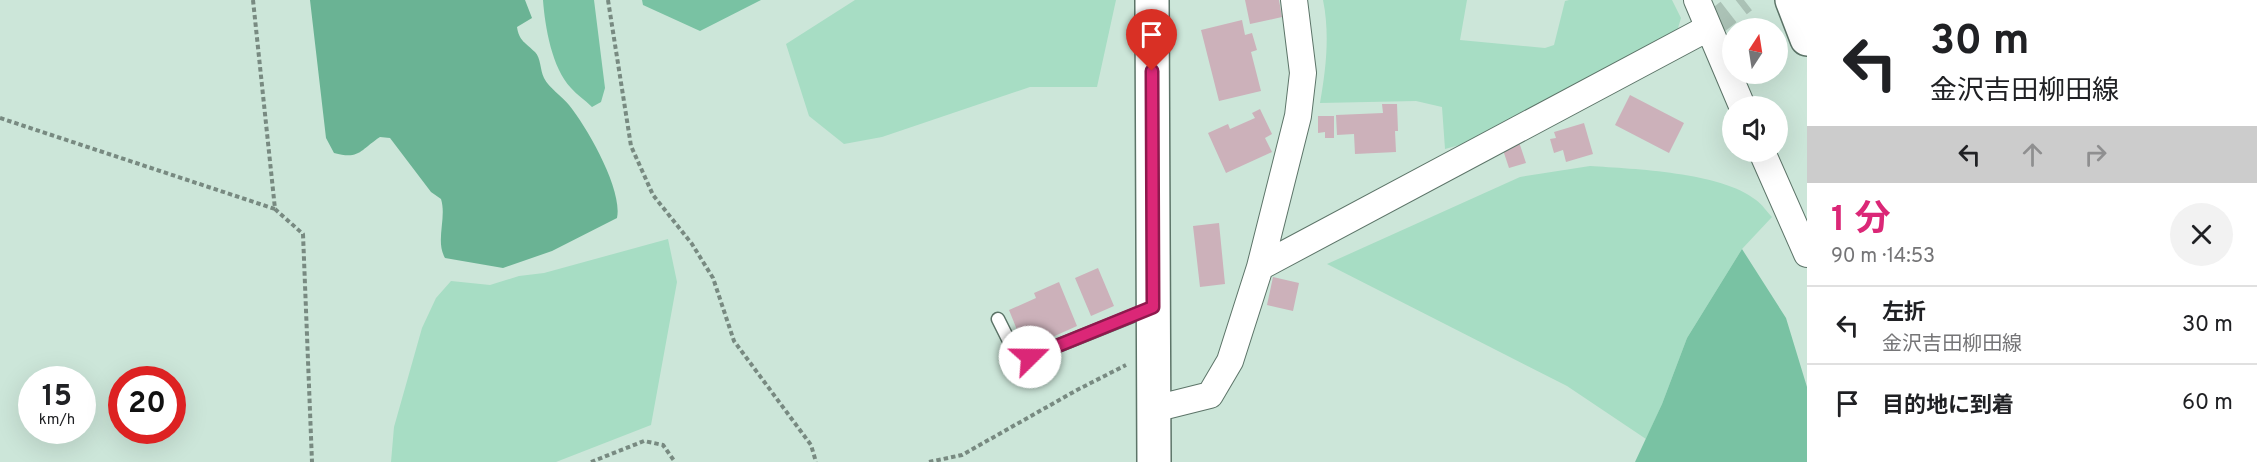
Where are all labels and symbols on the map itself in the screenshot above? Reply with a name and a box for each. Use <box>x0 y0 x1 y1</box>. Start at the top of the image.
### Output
pin <box>1126 9 1177 71</box>
north arrow <box>1722 18 1788 84</box>
position arrow <box>998 325 1062 389</box>
speed limit sign: 20 <box>108 366 186 444</box>

